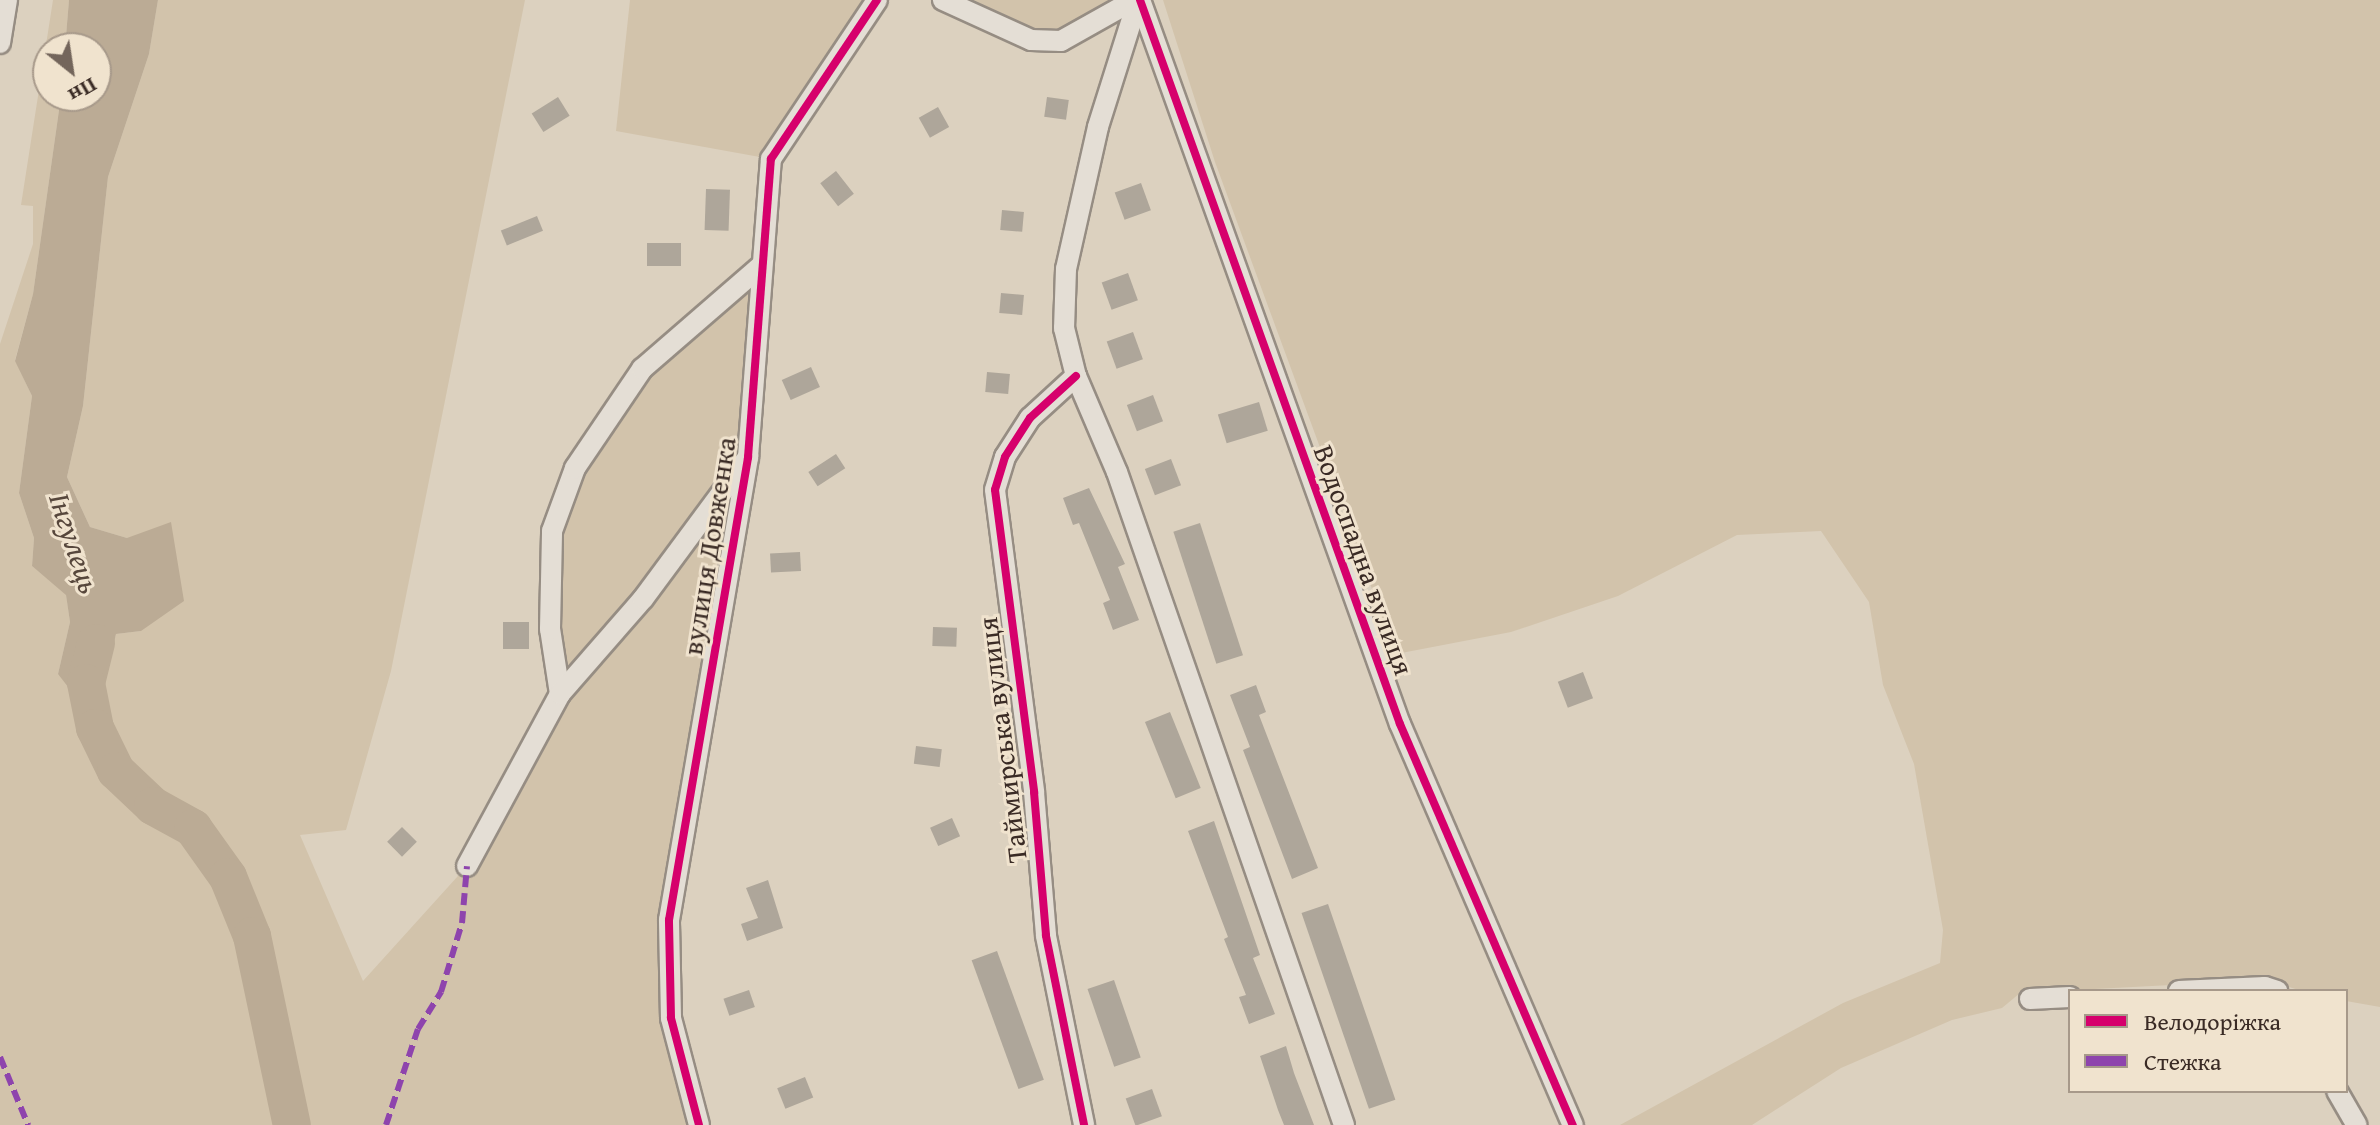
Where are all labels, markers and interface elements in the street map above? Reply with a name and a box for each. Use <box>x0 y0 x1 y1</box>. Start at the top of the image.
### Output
north arrow <box>32 32 112 112</box>
text: Пн <box>63 70 103 112</box>
street label: вулиця Довженка <box>675 435 743 657</box>
street label: Водоспадна вулиця <box>1307 440 1421 680</box>
water label: Інгулець <box>42 488 108 598</box>
street label: Таймирська вулиця <box>970 615 1034 865</box>
legend <box>2068 989 2348 1093</box>
text: Велодоріжка <box>2144 1004 2281 1039</box>
text: Стежка <box>2144 1044 2221 1079</box>

